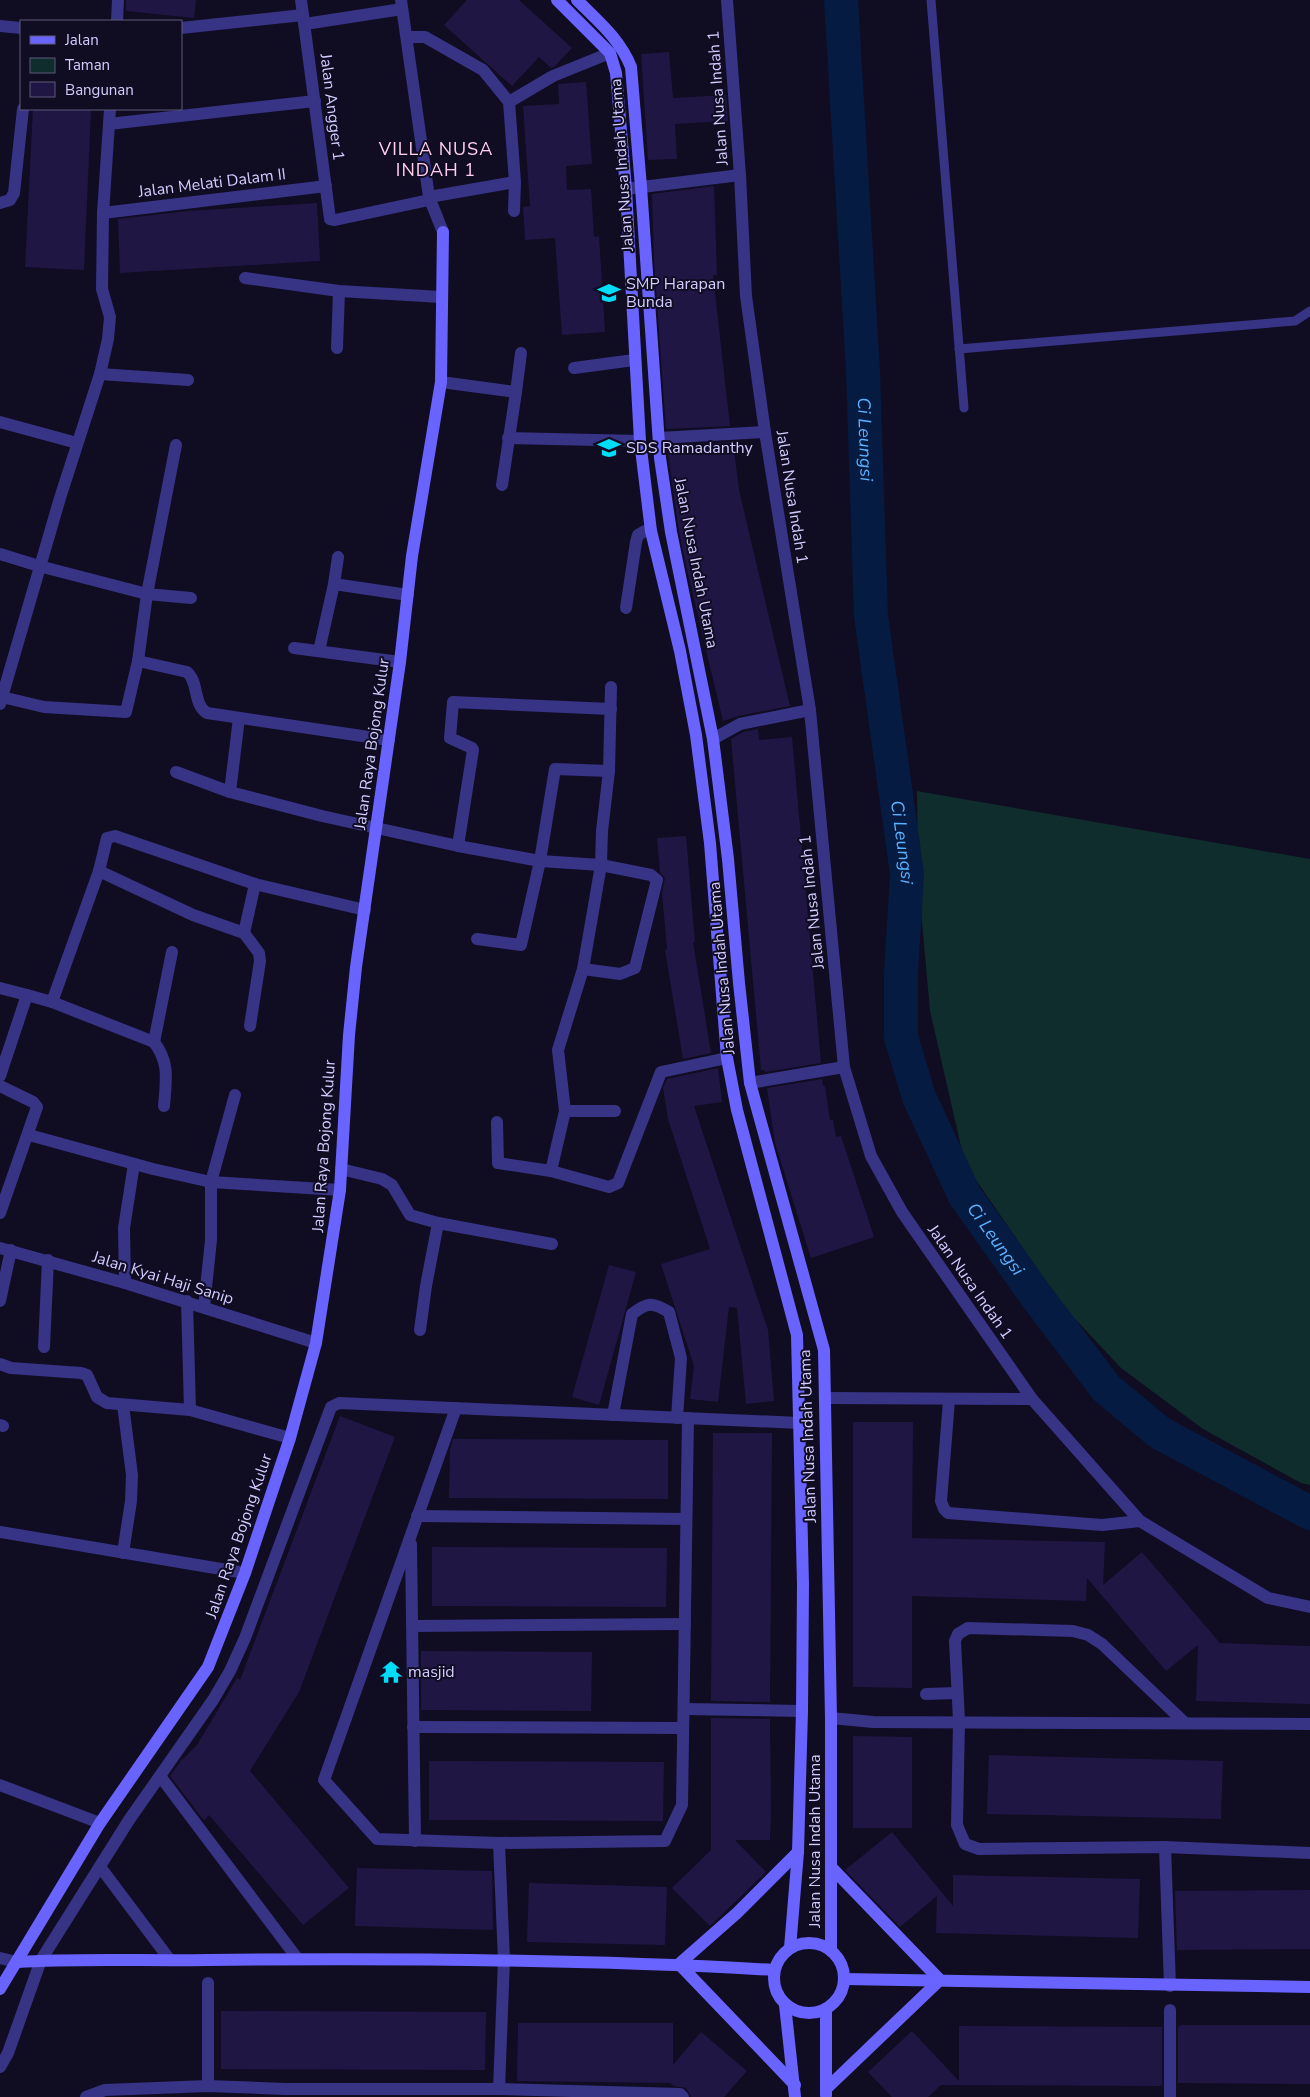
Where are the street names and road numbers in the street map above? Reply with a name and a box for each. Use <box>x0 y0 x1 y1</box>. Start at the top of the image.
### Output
street label: Jalan Nusa Indah 1 <box>702 30 734 167</box>
street label: Jalan Angger 1 <box>314 51 349 162</box>
street label: Jalan Nusa Indah Utama <box>605 78 639 253</box>
street label: Jalan Melati Dalam II <box>136 163 287 203</box>
street label: Jalan Nusa Indah 1 <box>770 428 813 565</box>
street label: Jalan Nusa Indah Utama <box>668 475 723 650</box>
street label: Jalan Raya Bojong Kulur <box>349 657 395 832</box>
street label: Jalan Nusa Indah 1 <box>794 834 830 971</box>
street label: Jalan Nusa Indah Utama <box>703 881 741 1056</box>
street label: Jalan Raya Bojong Kulur <box>307 1059 341 1234</box>
street label: Jalan Nusa Indah 1 <box>922 1220 1018 1344</box>
street label: Jalan Kyai Haji Sanip <box>89 1246 236 1310</box>
street label: Jalan Nusa Indah Utama <box>794 1349 822 1524</box>
street label: Jalan Raya Bojong Kulur <box>200 1450 278 1622</box>
street label: Jalan Nusa Indah Utama <box>804 1754 826 1929</box>

